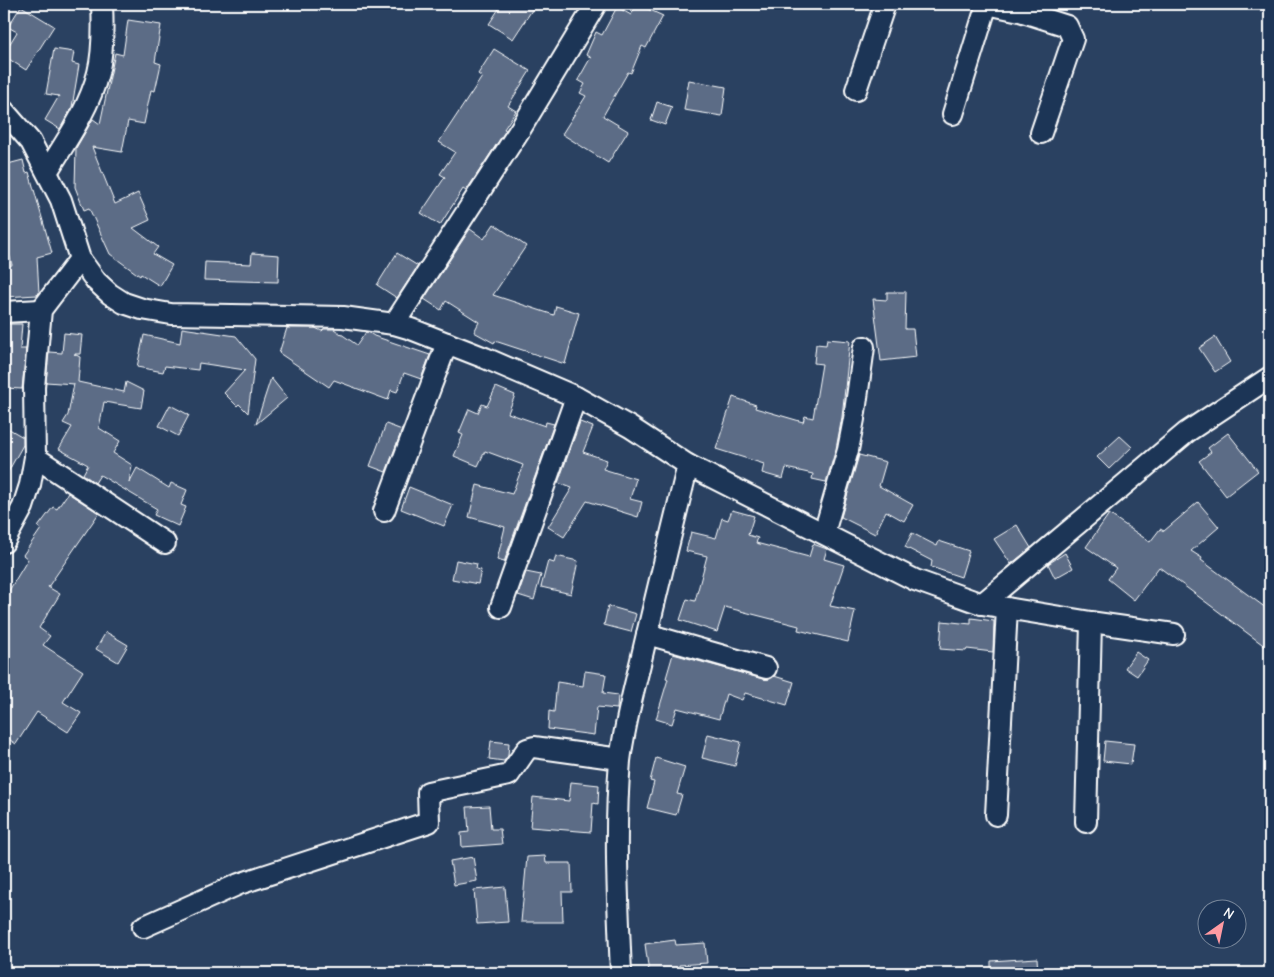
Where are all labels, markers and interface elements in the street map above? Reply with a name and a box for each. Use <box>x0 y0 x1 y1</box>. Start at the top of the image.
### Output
north arrow <box>1196 900 1246 950</box>
text: N <box>1220 904 1237 923</box>

